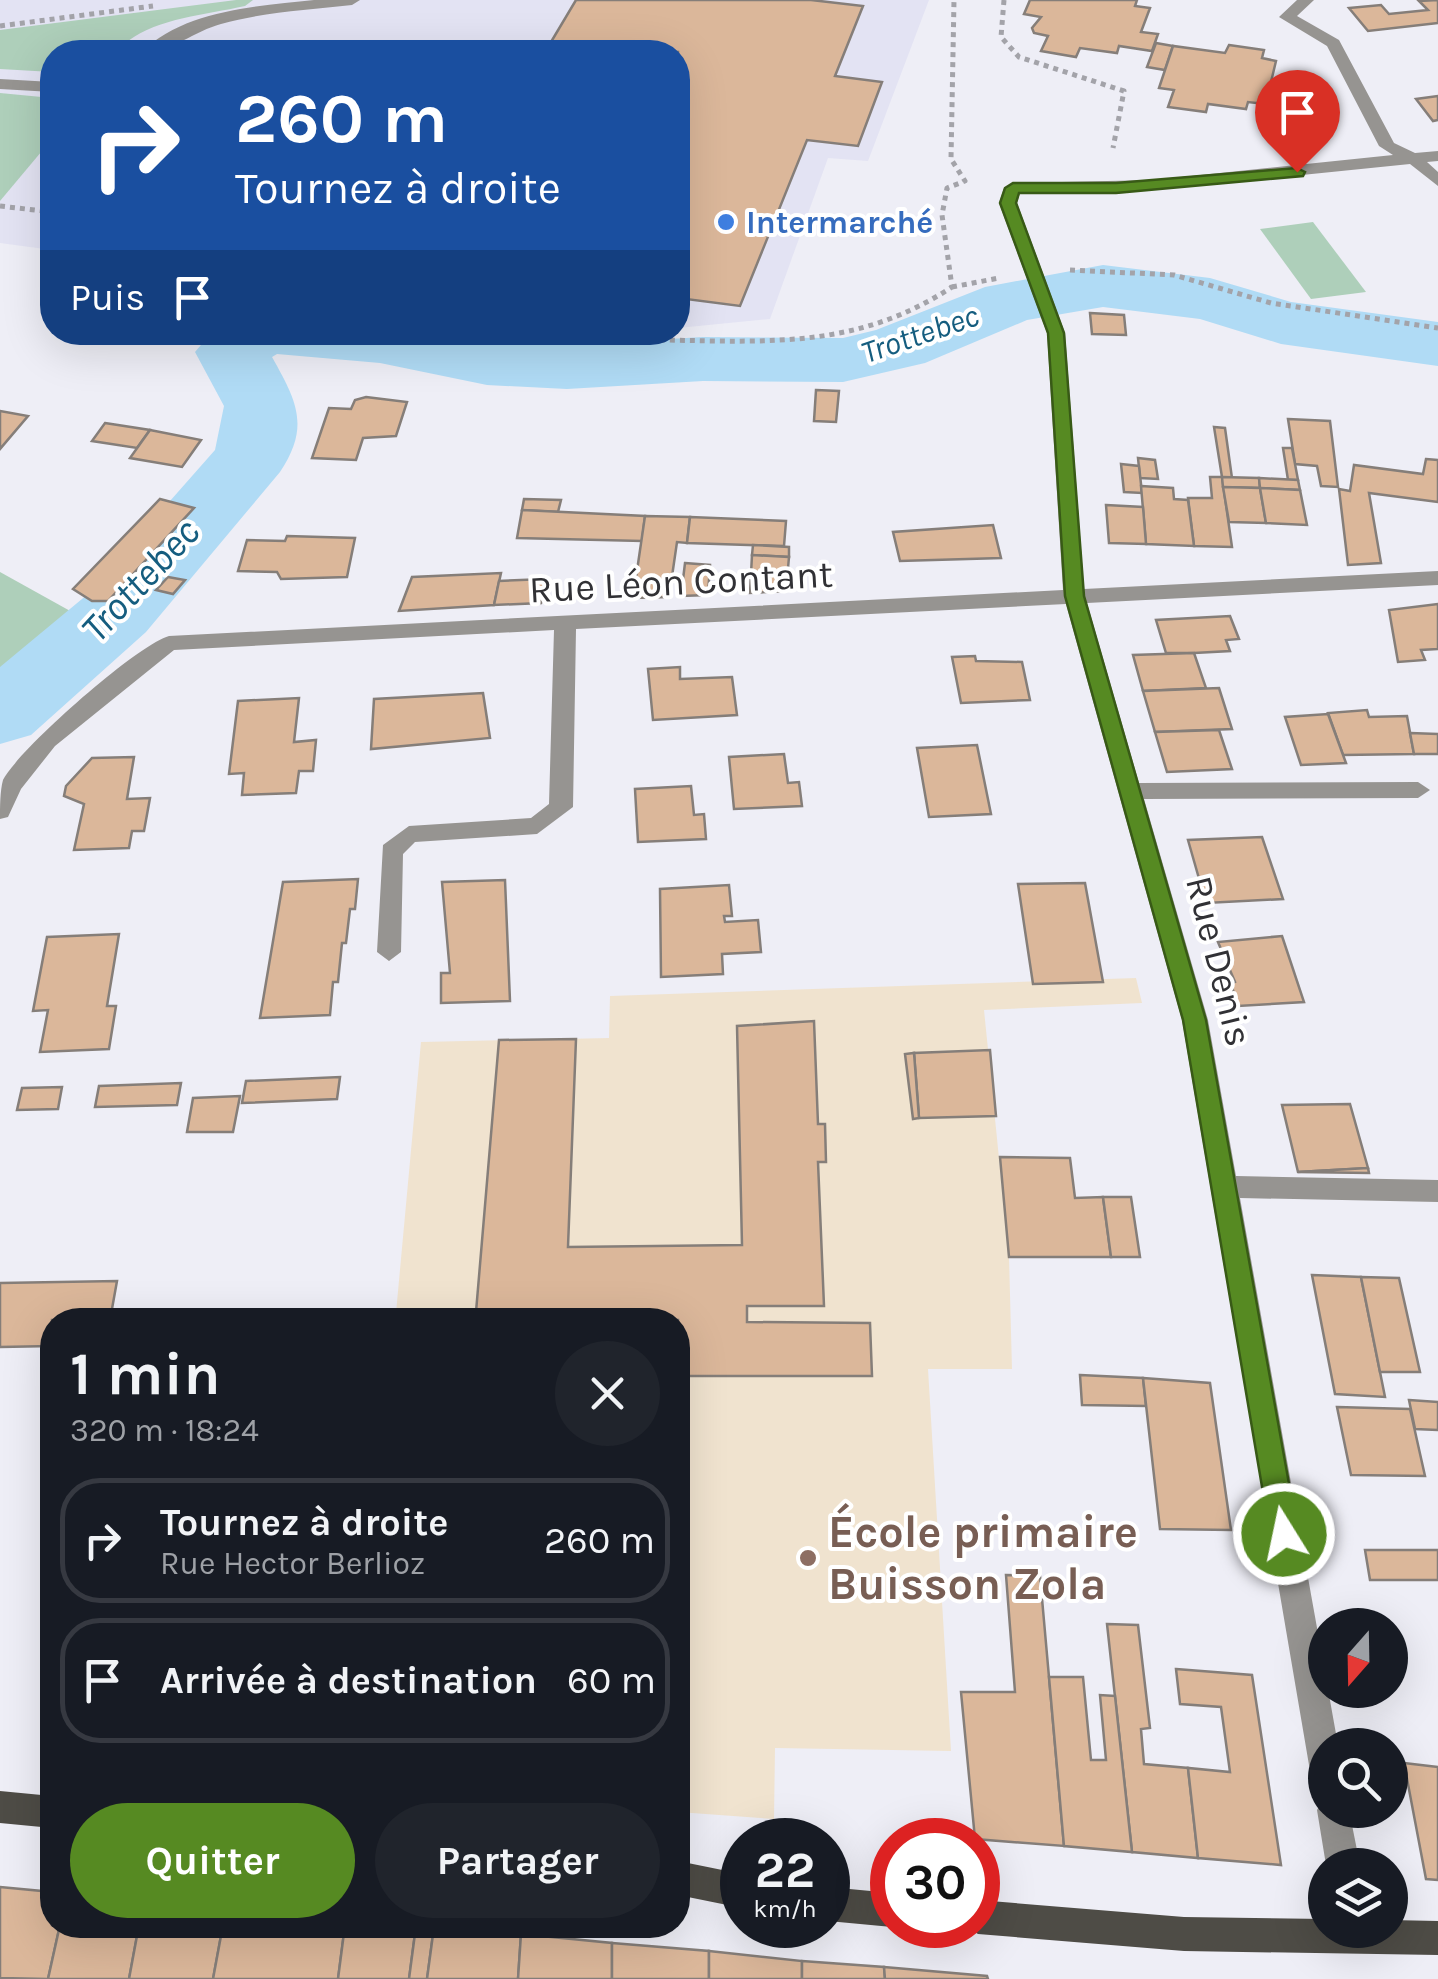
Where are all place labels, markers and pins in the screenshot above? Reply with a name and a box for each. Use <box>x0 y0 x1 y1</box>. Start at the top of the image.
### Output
pin <box>1255 70 1340 173</box>
place label: Intermarché <box>746 204 933 241</box>
marker: Intermarché <box>715 211 737 233</box>
place label: École primaire Buisson Zola <box>828 1503 1138 1610</box>
marker: École primaire Buisson Zola <box>797 1547 819 1569</box>

